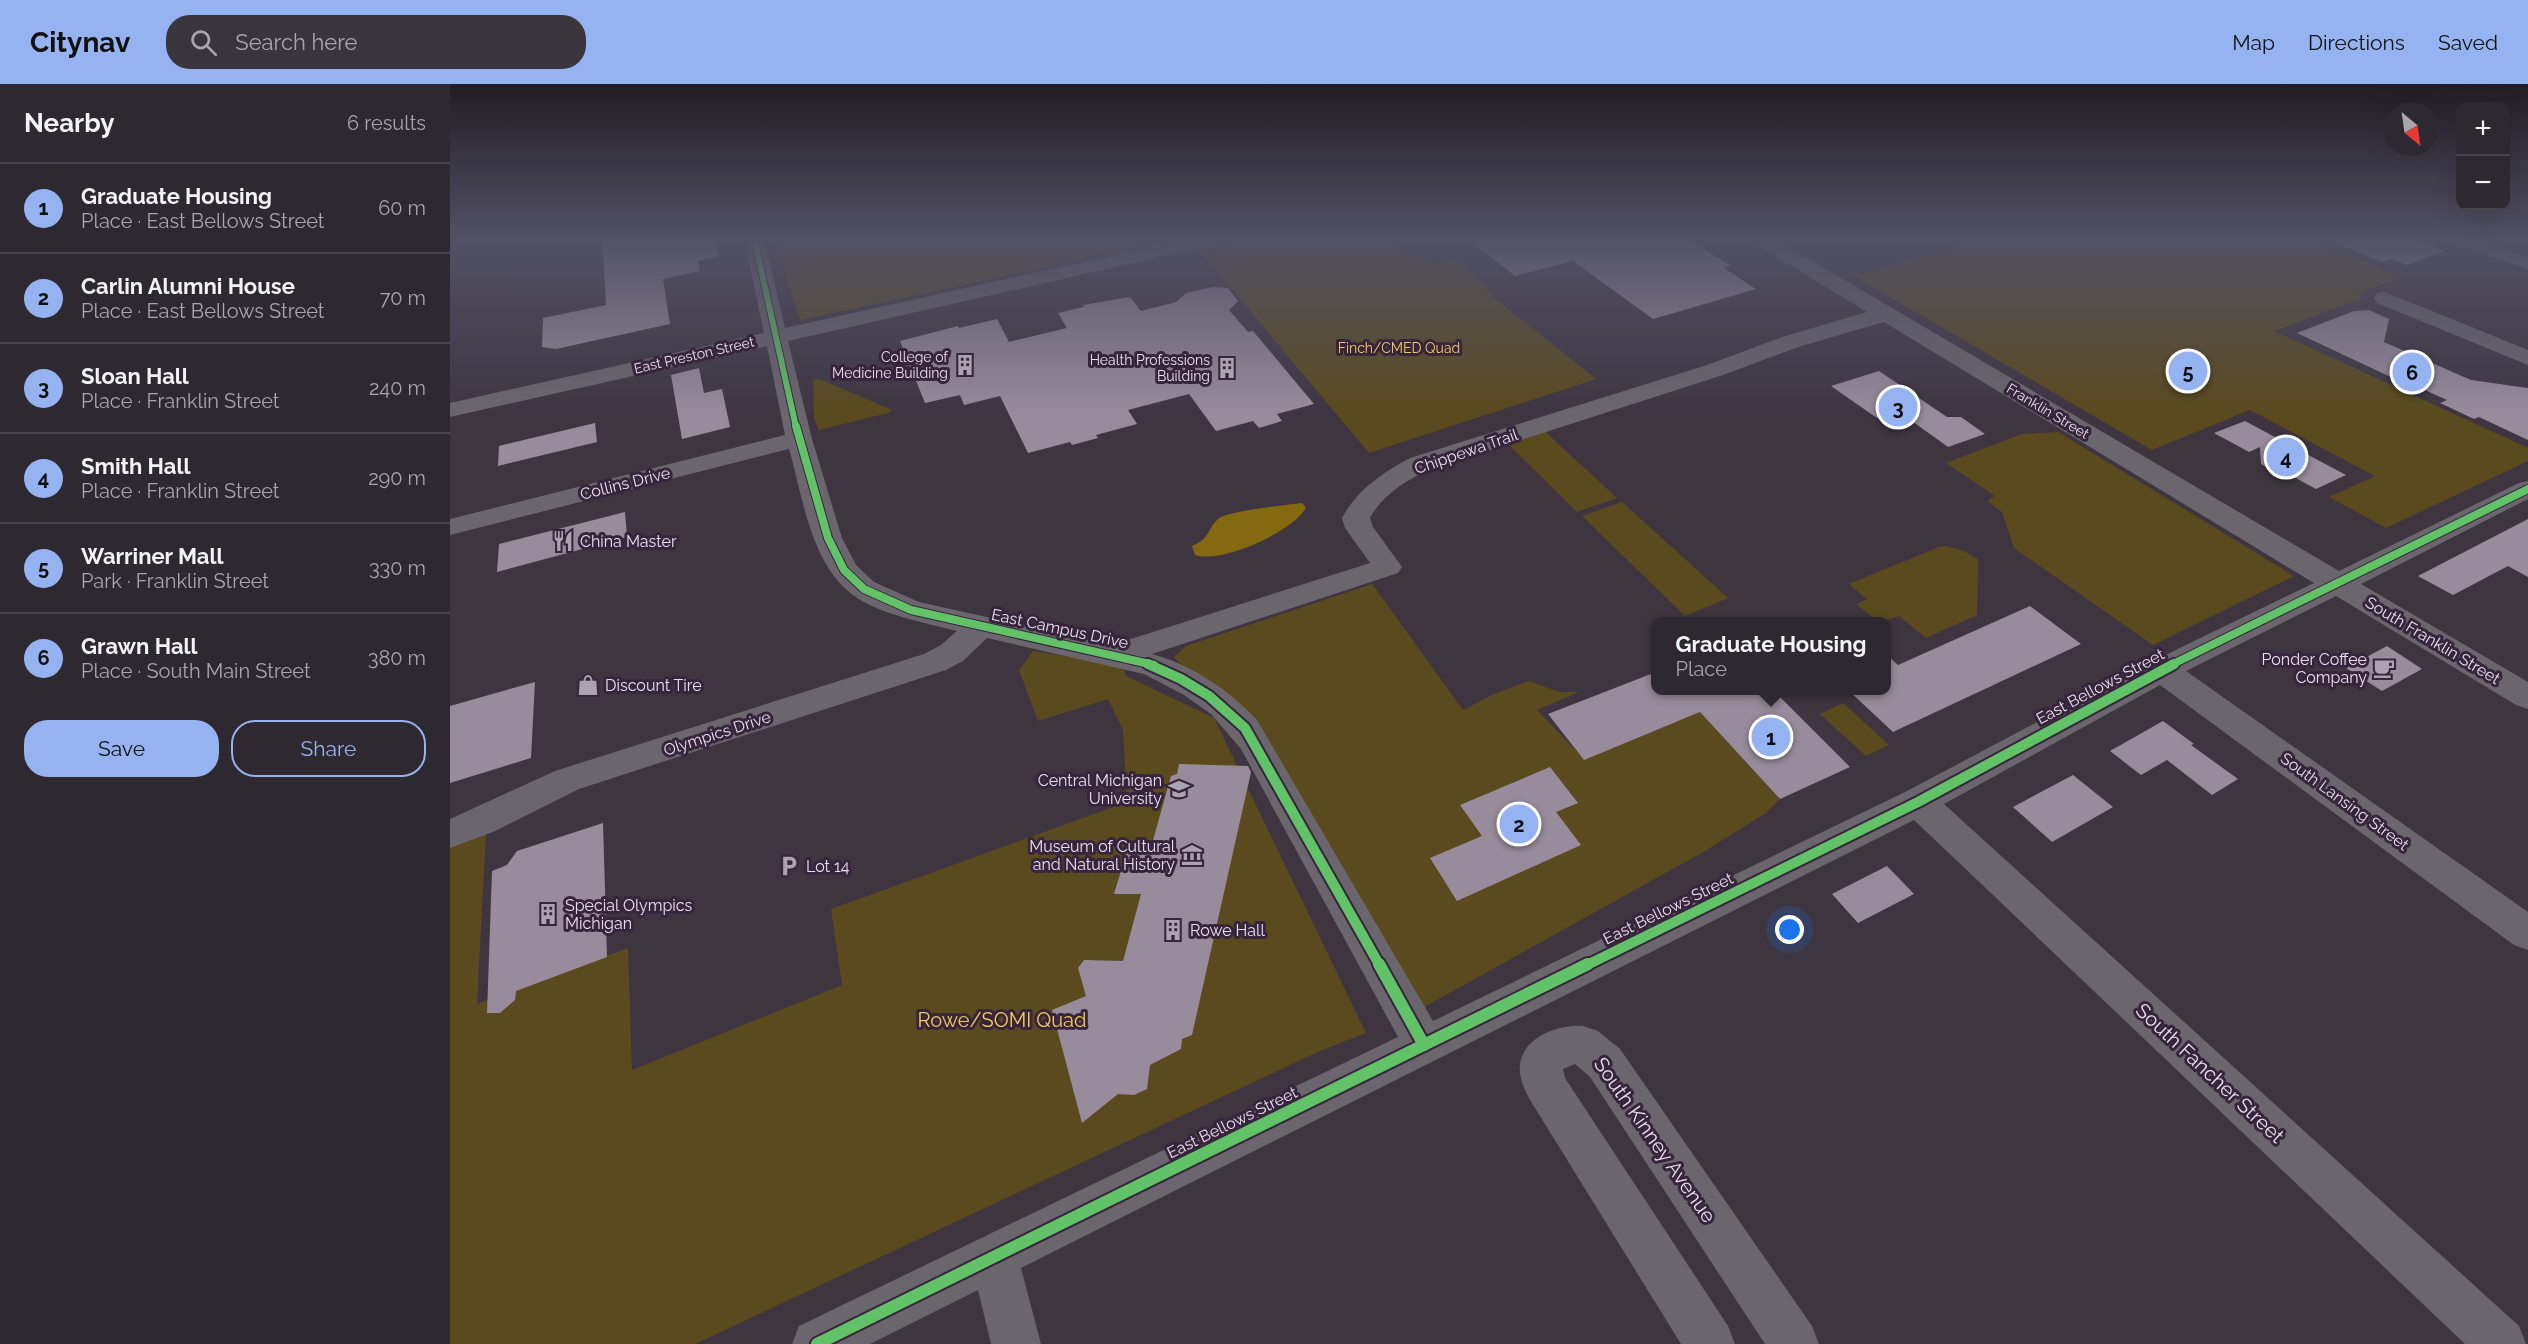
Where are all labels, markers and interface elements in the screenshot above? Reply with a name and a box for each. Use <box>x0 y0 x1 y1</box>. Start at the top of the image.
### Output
search box <box>166 15 586 69</box>
text: Citynav <box>30 26 130 59</box>
icon: search <box>187 26 220 59</box>
text: Search here <box>235 29 357 55</box>
text: Map <box>2232 30 2275 55</box>
text: Directions <box>2308 30 2405 55</box>
text: Saved <box>2438 30 2498 55</box>
north arrow <box>2384 102 2438 156</box>
map controls <box>2456 102 2510 210</box>
button: + <box>2456 102 2510 156</box>
text: Nearby <box>24 108 114 138</box>
text: 6 results <box>347 111 426 135</box>
button: − <box>2456 156 2510 210</box>
text: Graduate Housing <box>81 183 272 209</box>
text: 1 <box>39 196 48 220</box>
text: 60 m <box>378 196 426 220</box>
text: Place · East Bellows Street <box>81 209 325 233</box>
text: Carlin Alumni House <box>81 273 295 299</box>
text: 2 <box>38 286 49 310</box>
text: 70 m <box>380 286 426 310</box>
text: Place · East Bellows Street <box>81 299 325 323</box>
street label: East Preston Street <box>632 333 756 377</box>
park label: Finch/CMED Quad <box>1338 340 1460 356</box>
pin: 5 <box>2168 348 2208 394</box>
place label: College of Medicine Building <box>832 349 949 381</box>
pin: 6 <box>2392 350 2432 394</box>
place label: Health Professions Building <box>1090 352 1210 384</box>
building icon: College of Medicine Building <box>953 353 977 377</box>
building icon: Health Professions Building <box>1215 356 1239 380</box>
text: Sloan Hall <box>81 363 189 389</box>
text: 3 <box>38 376 49 400</box>
text: 240 m <box>369 376 426 400</box>
street label: Franklin Street <box>2004 380 2092 442</box>
pin: 3 <box>1878 384 1918 430</box>
text: Place · Franklin Street <box>81 389 280 413</box>
street label: Chippewa Trail <box>1412 425 1521 478</box>
pin: 4 <box>2266 434 2306 479</box>
text: Smith Hall <box>81 453 190 479</box>
street label: Collins Drive <box>578 463 672 504</box>
text: 4 <box>38 466 49 490</box>
text: 290 m <box>368 466 426 490</box>
text: Place · Franklin Street <box>81 479 280 503</box>
restaurant icon: China Master <box>551 529 575 553</box>
place label: China Master <box>580 532 677 551</box>
text: Warriner Mall <box>81 543 223 569</box>
text: 5 <box>38 556 49 580</box>
text: 330 m <box>369 556 426 580</box>
text: Park · Franklin Street <box>81 569 269 593</box>
street label: South Franklin Street <box>2362 593 2504 689</box>
street label: East Campus Drive <box>990 605 1130 652</box>
popup <box>1651 617 1891 695</box>
text: Graduate Housing <box>1676 631 1866 657</box>
text: Grawn Hall <box>81 633 197 659</box>
street label: East Bellows Street <box>2033 644 2168 728</box>
text: 6 <box>37 646 50 670</box>
text: 380 m <box>368 646 426 670</box>
place label: Ponder Coffee Company <box>2261 650 2367 687</box>
cafe icon: Ponder Coffee Company <box>2372 656 2396 680</box>
text: Place <box>1676 657 1727 681</box>
text: Place · South Main Street <box>81 659 311 683</box>
shop icon: Discount Tire <box>576 673 600 697</box>
place label: Discount Tire <box>605 676 702 695</box>
street label: Olympics Drive <box>661 707 773 760</box>
pin: 1 <box>1752 714 1790 760</box>
button: Save <box>24 720 219 777</box>
button: Share <box>231 720 426 777</box>
street label: South Lansing Street <box>2277 749 2413 855</box>
place label: Central Michigan University <box>1038 771 1162 808</box>
school or university icon: Central Michigan University <box>1167 777 1191 801</box>
pin: 2 <box>1500 802 1538 846</box>
place label: Museum of Cultural and Natural History <box>1029 837 1176 874</box>
museum icon: Museum of Cultural and Natural History <box>1180 843 1204 867</box>
parking icon: Lot 14 <box>777 854 801 878</box>
place label: Lot 14 <box>806 857 850 876</box>
street label: East Bellows Street <box>1600 868 1737 948</box>
place label: Special Olympics Michigan <box>565 896 693 933</box>
building icon: Special Olympics Michigan <box>536 902 560 926</box>
your location <box>1775 915 1804 944</box>
building icon: Rowe Hall <box>1161 918 1185 942</box>
place label: Rowe Hall <box>1190 921 1265 940</box>
street label: South Fancher Street <box>2131 998 2289 1148</box>
park label: Rowe/SOMI Quad <box>918 1008 1086 1032</box>
street label: South Kinney Avenue <box>1589 1053 1721 1228</box>
street label: East Bellows Street <box>1164 1082 1301 1162</box>

